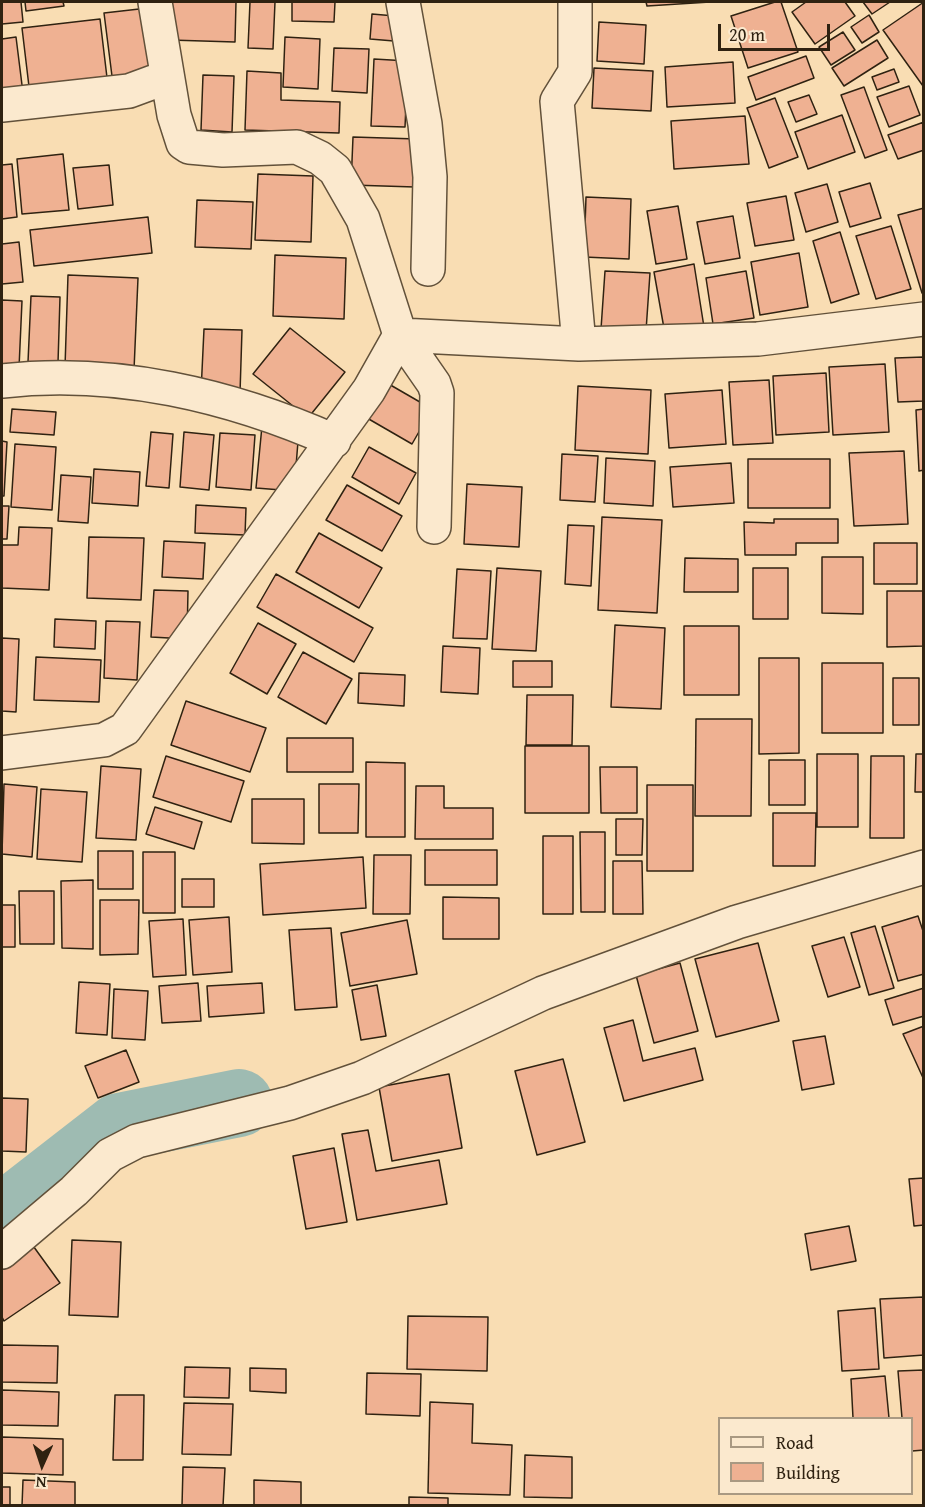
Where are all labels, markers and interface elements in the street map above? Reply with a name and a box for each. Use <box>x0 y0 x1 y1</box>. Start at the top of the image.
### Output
scale bar <box>721 12 834 50</box>
text: 20 m <box>729 21 765 48</box>
legend <box>718 1417 913 1495</box>
text: Road <box>776 1429 814 1456</box>
north arrow <box>12 1435 72 1495</box>
text: Building <box>776 1459 840 1486</box>
text: N <box>35 1471 47 1495</box>

